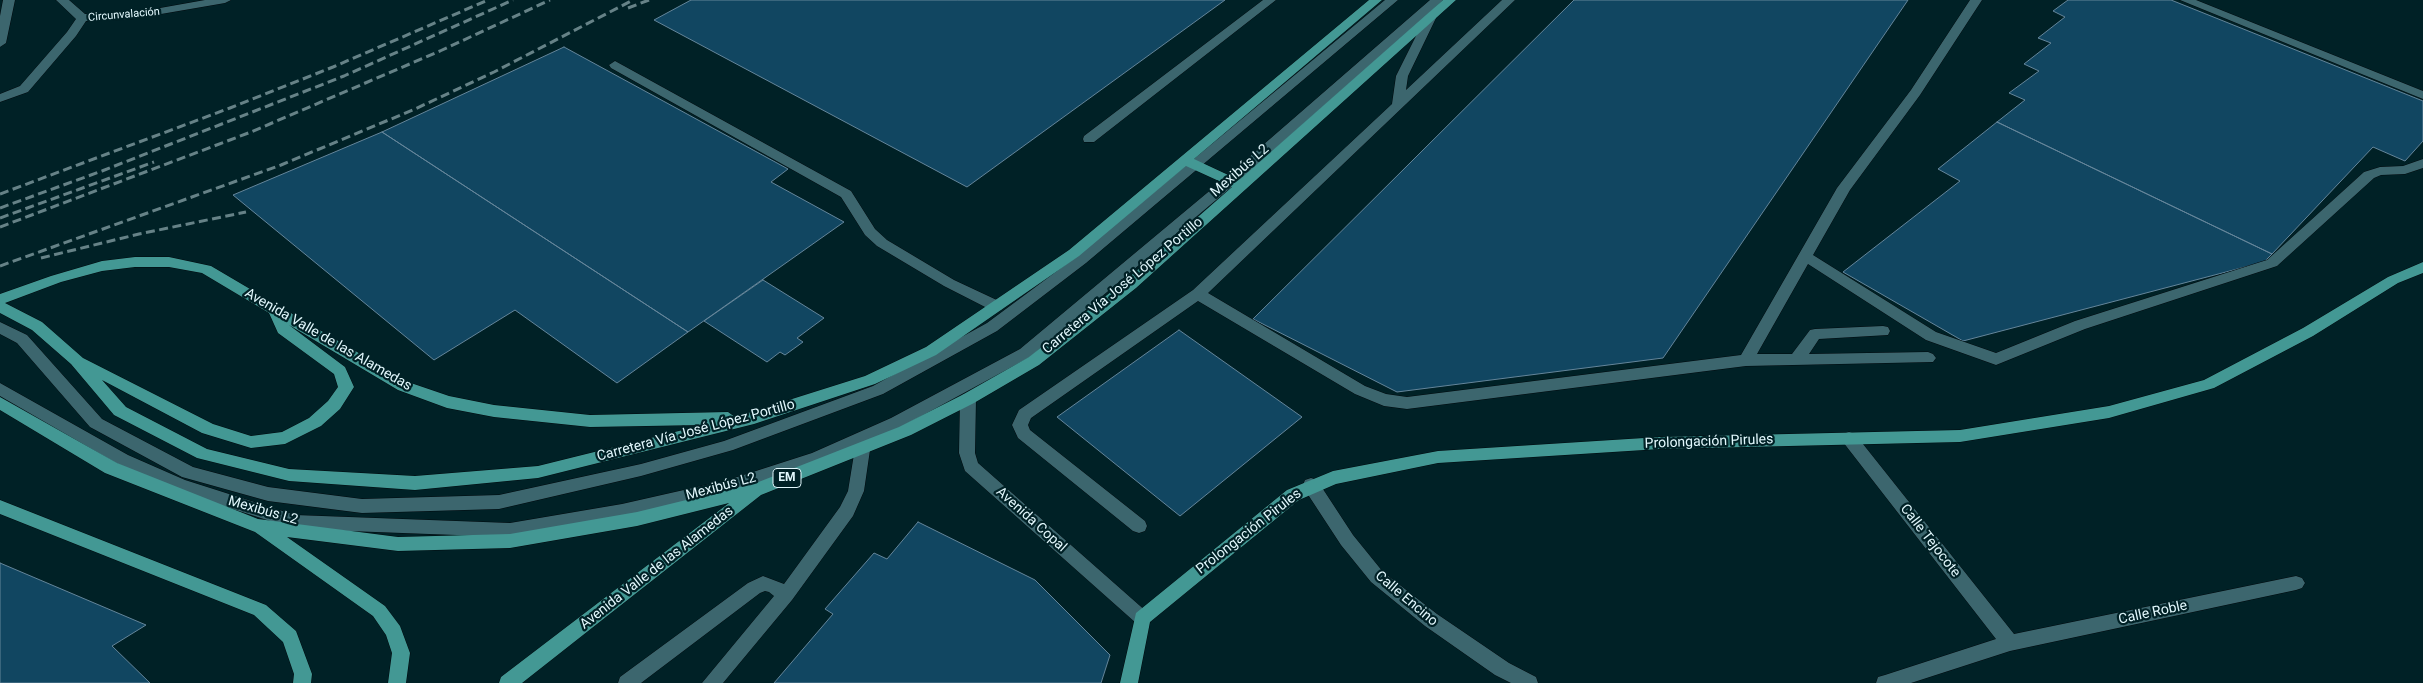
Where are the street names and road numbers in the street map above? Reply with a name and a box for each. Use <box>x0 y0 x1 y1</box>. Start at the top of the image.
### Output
street label: Circunvalación <box>88 5 160 25</box>
street label: Mexibús L2 <box>1207 141 1273 201</box>
street label: Carretera Vía José López Portillo <box>1039 214 1207 358</box>
street label: Avenida Valle de las Alamedas <box>242 285 414 395</box>
street label: Carretera Vía José López Portillo <box>595 396 797 466</box>
street label: Prolongación Pirules <box>1644 431 1774 453</box>
road number: EM <box>773 468 801 488</box>
street label: Mexibús L2 <box>684 470 758 504</box>
street label: Avenida Copal <box>992 484 1070 556</box>
street label: Prolongación Pirules <box>1193 486 1305 578</box>
street label: Mexibús L2 <box>226 493 300 529</box>
street label: Calle Tejocote <box>1896 501 1964 581</box>
street label: Avenida Valle de las Alamedas <box>577 503 737 633</box>
street label: Calle Encino <box>1371 568 1441 630</box>
street label: Calle Roble <box>2117 598 2189 628</box>

